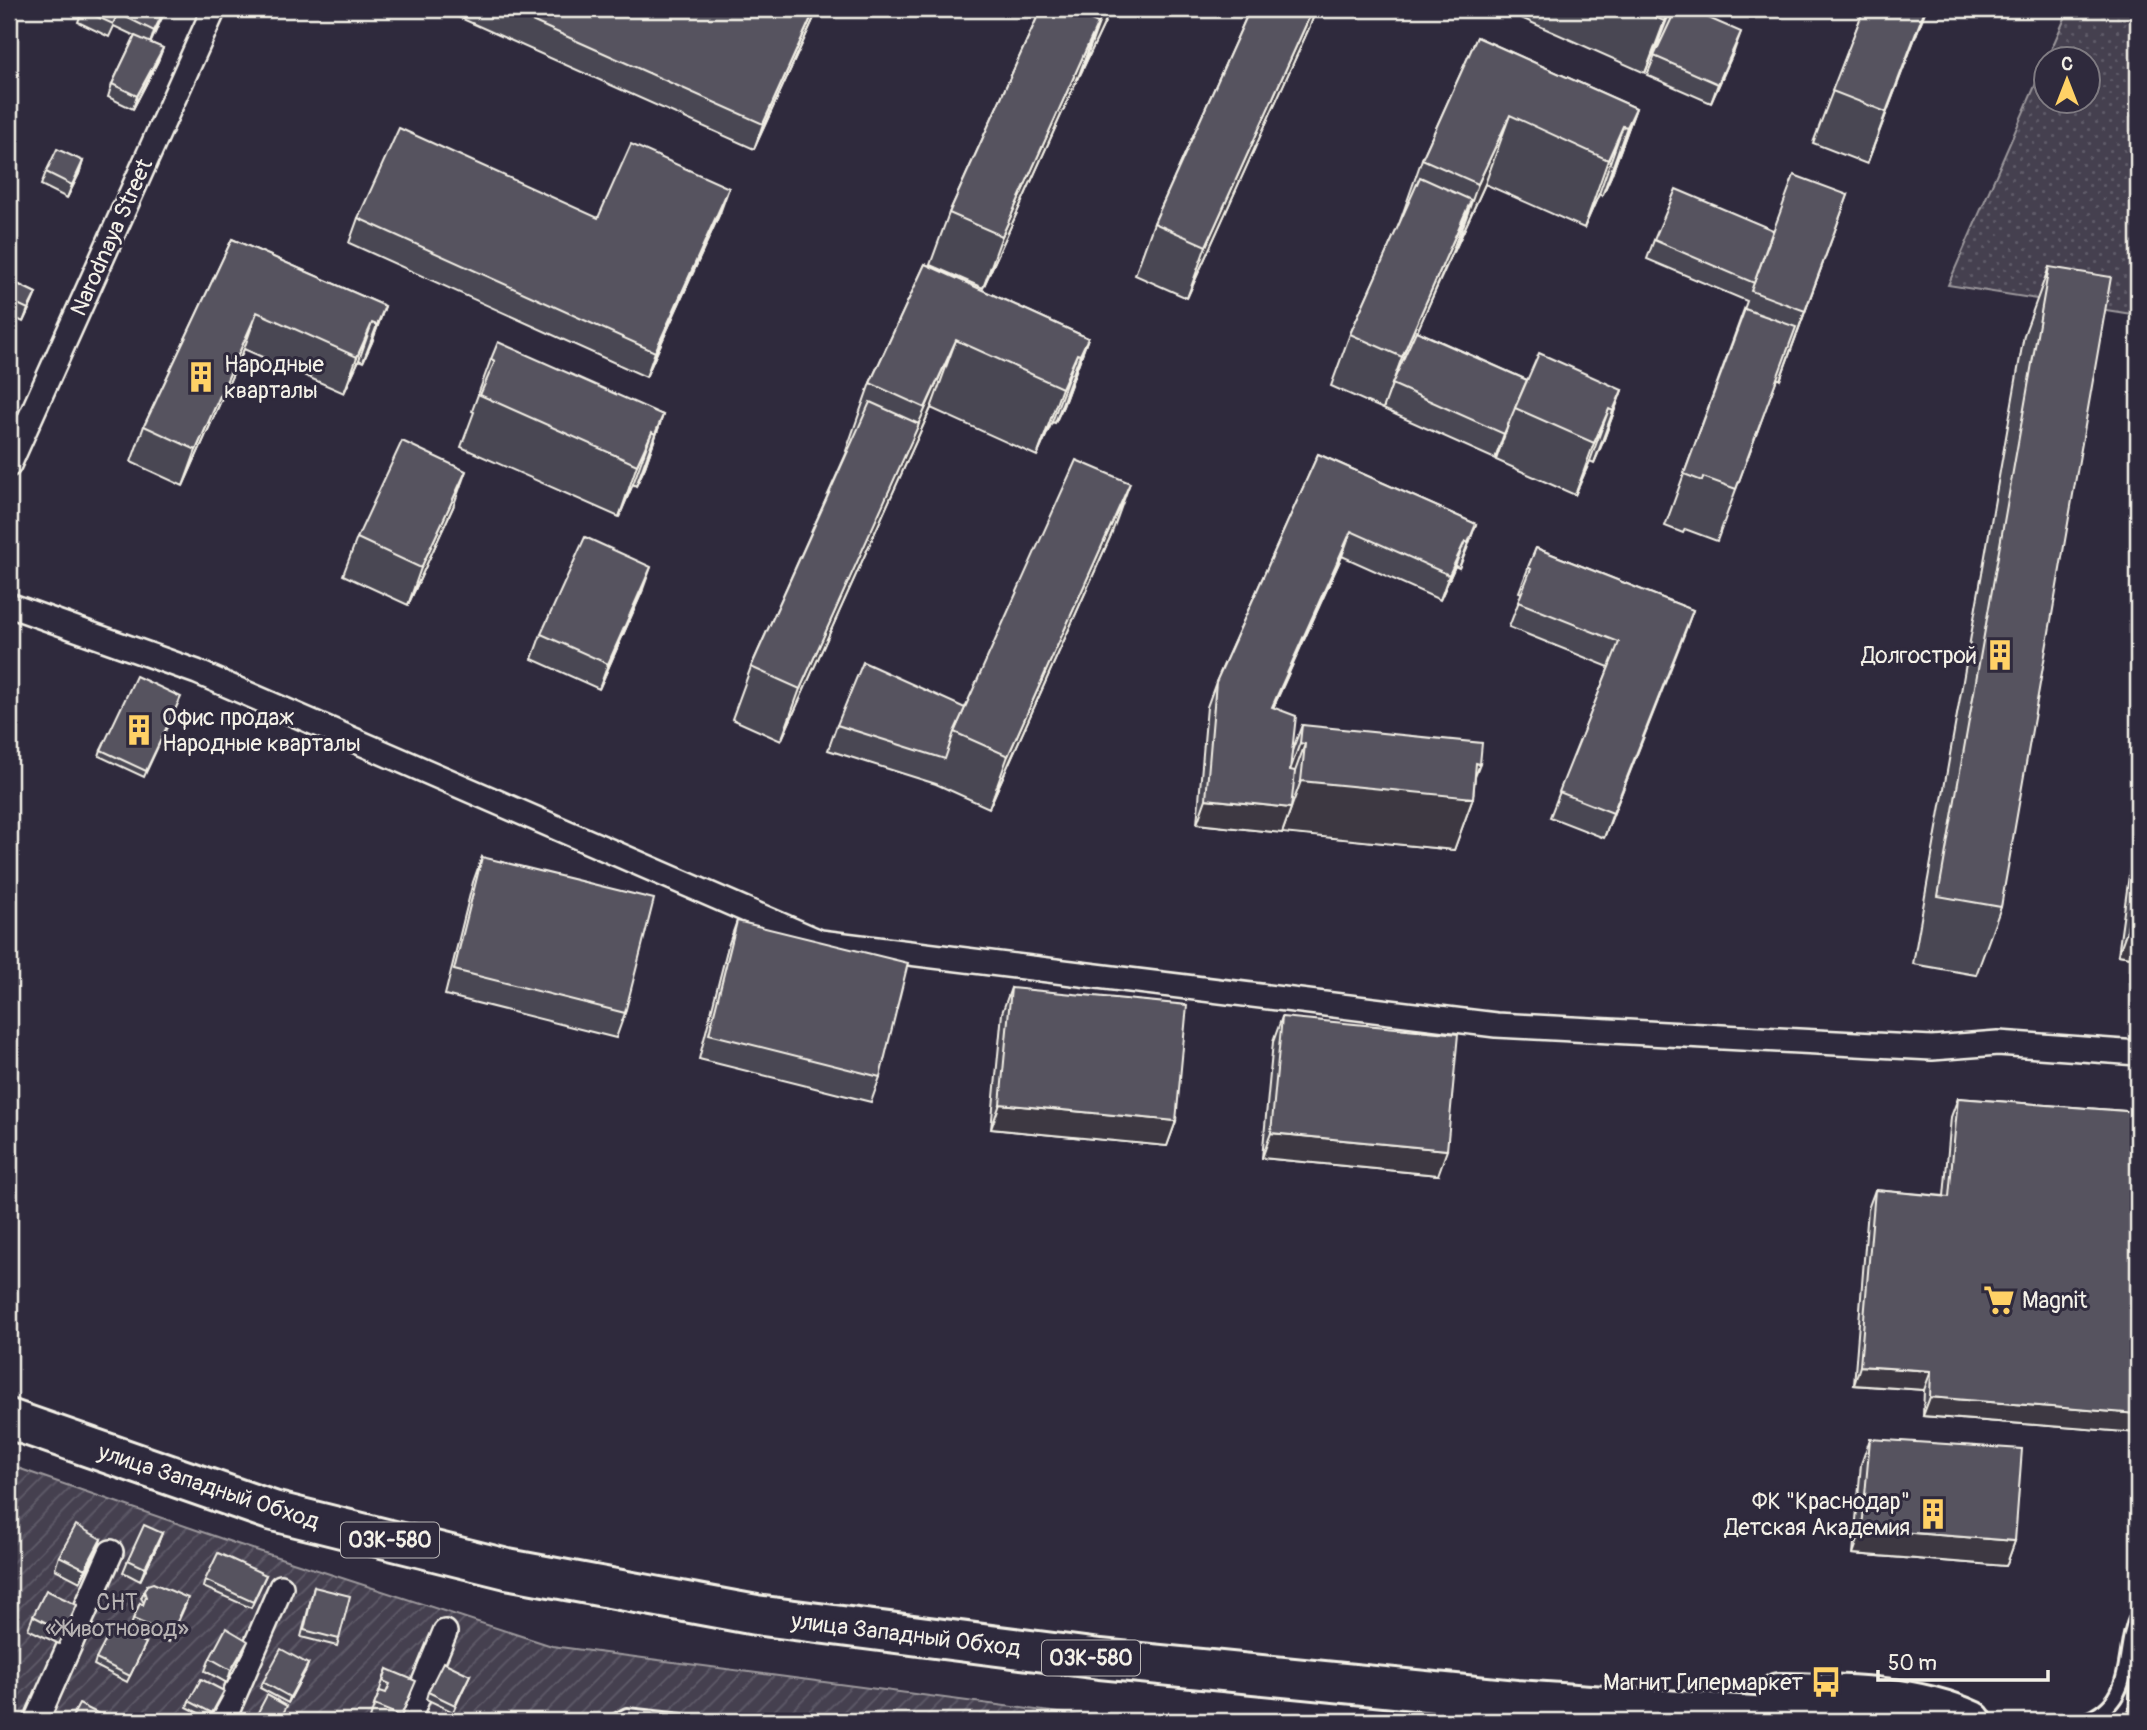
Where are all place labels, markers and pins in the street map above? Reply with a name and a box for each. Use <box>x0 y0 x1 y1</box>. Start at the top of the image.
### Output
place label: Народные кварталы <box>224 350 325 405</box>
building icon: Народные кварталы <box>184 360 218 394</box>
building icon: Долгострой <box>1983 638 2017 672</box>
place label: Долгострой <box>1861 641 1977 670</box>
place label: Офис продаж Народные кварталы <box>162 703 361 758</box>
building icon: Офис продаж Народные кварталы <box>122 713 156 747</box>
supermarket icon: Magnit <box>1982 1283 2016 1317</box>
place label: Magnit <box>2022 1286 2088 1315</box>
place label: ФК "Краснодар" Детская Академия <box>1723 1487 1910 1542</box>
building icon: ФК "Краснодар" Детская Академия <box>1916 1497 1950 1531</box>
bus stop icon: Магнит Гипермаркет <box>1809 1665 1843 1699</box>
place label: Магнит Гипермаркет <box>1603 1668 1803 1697</box>

